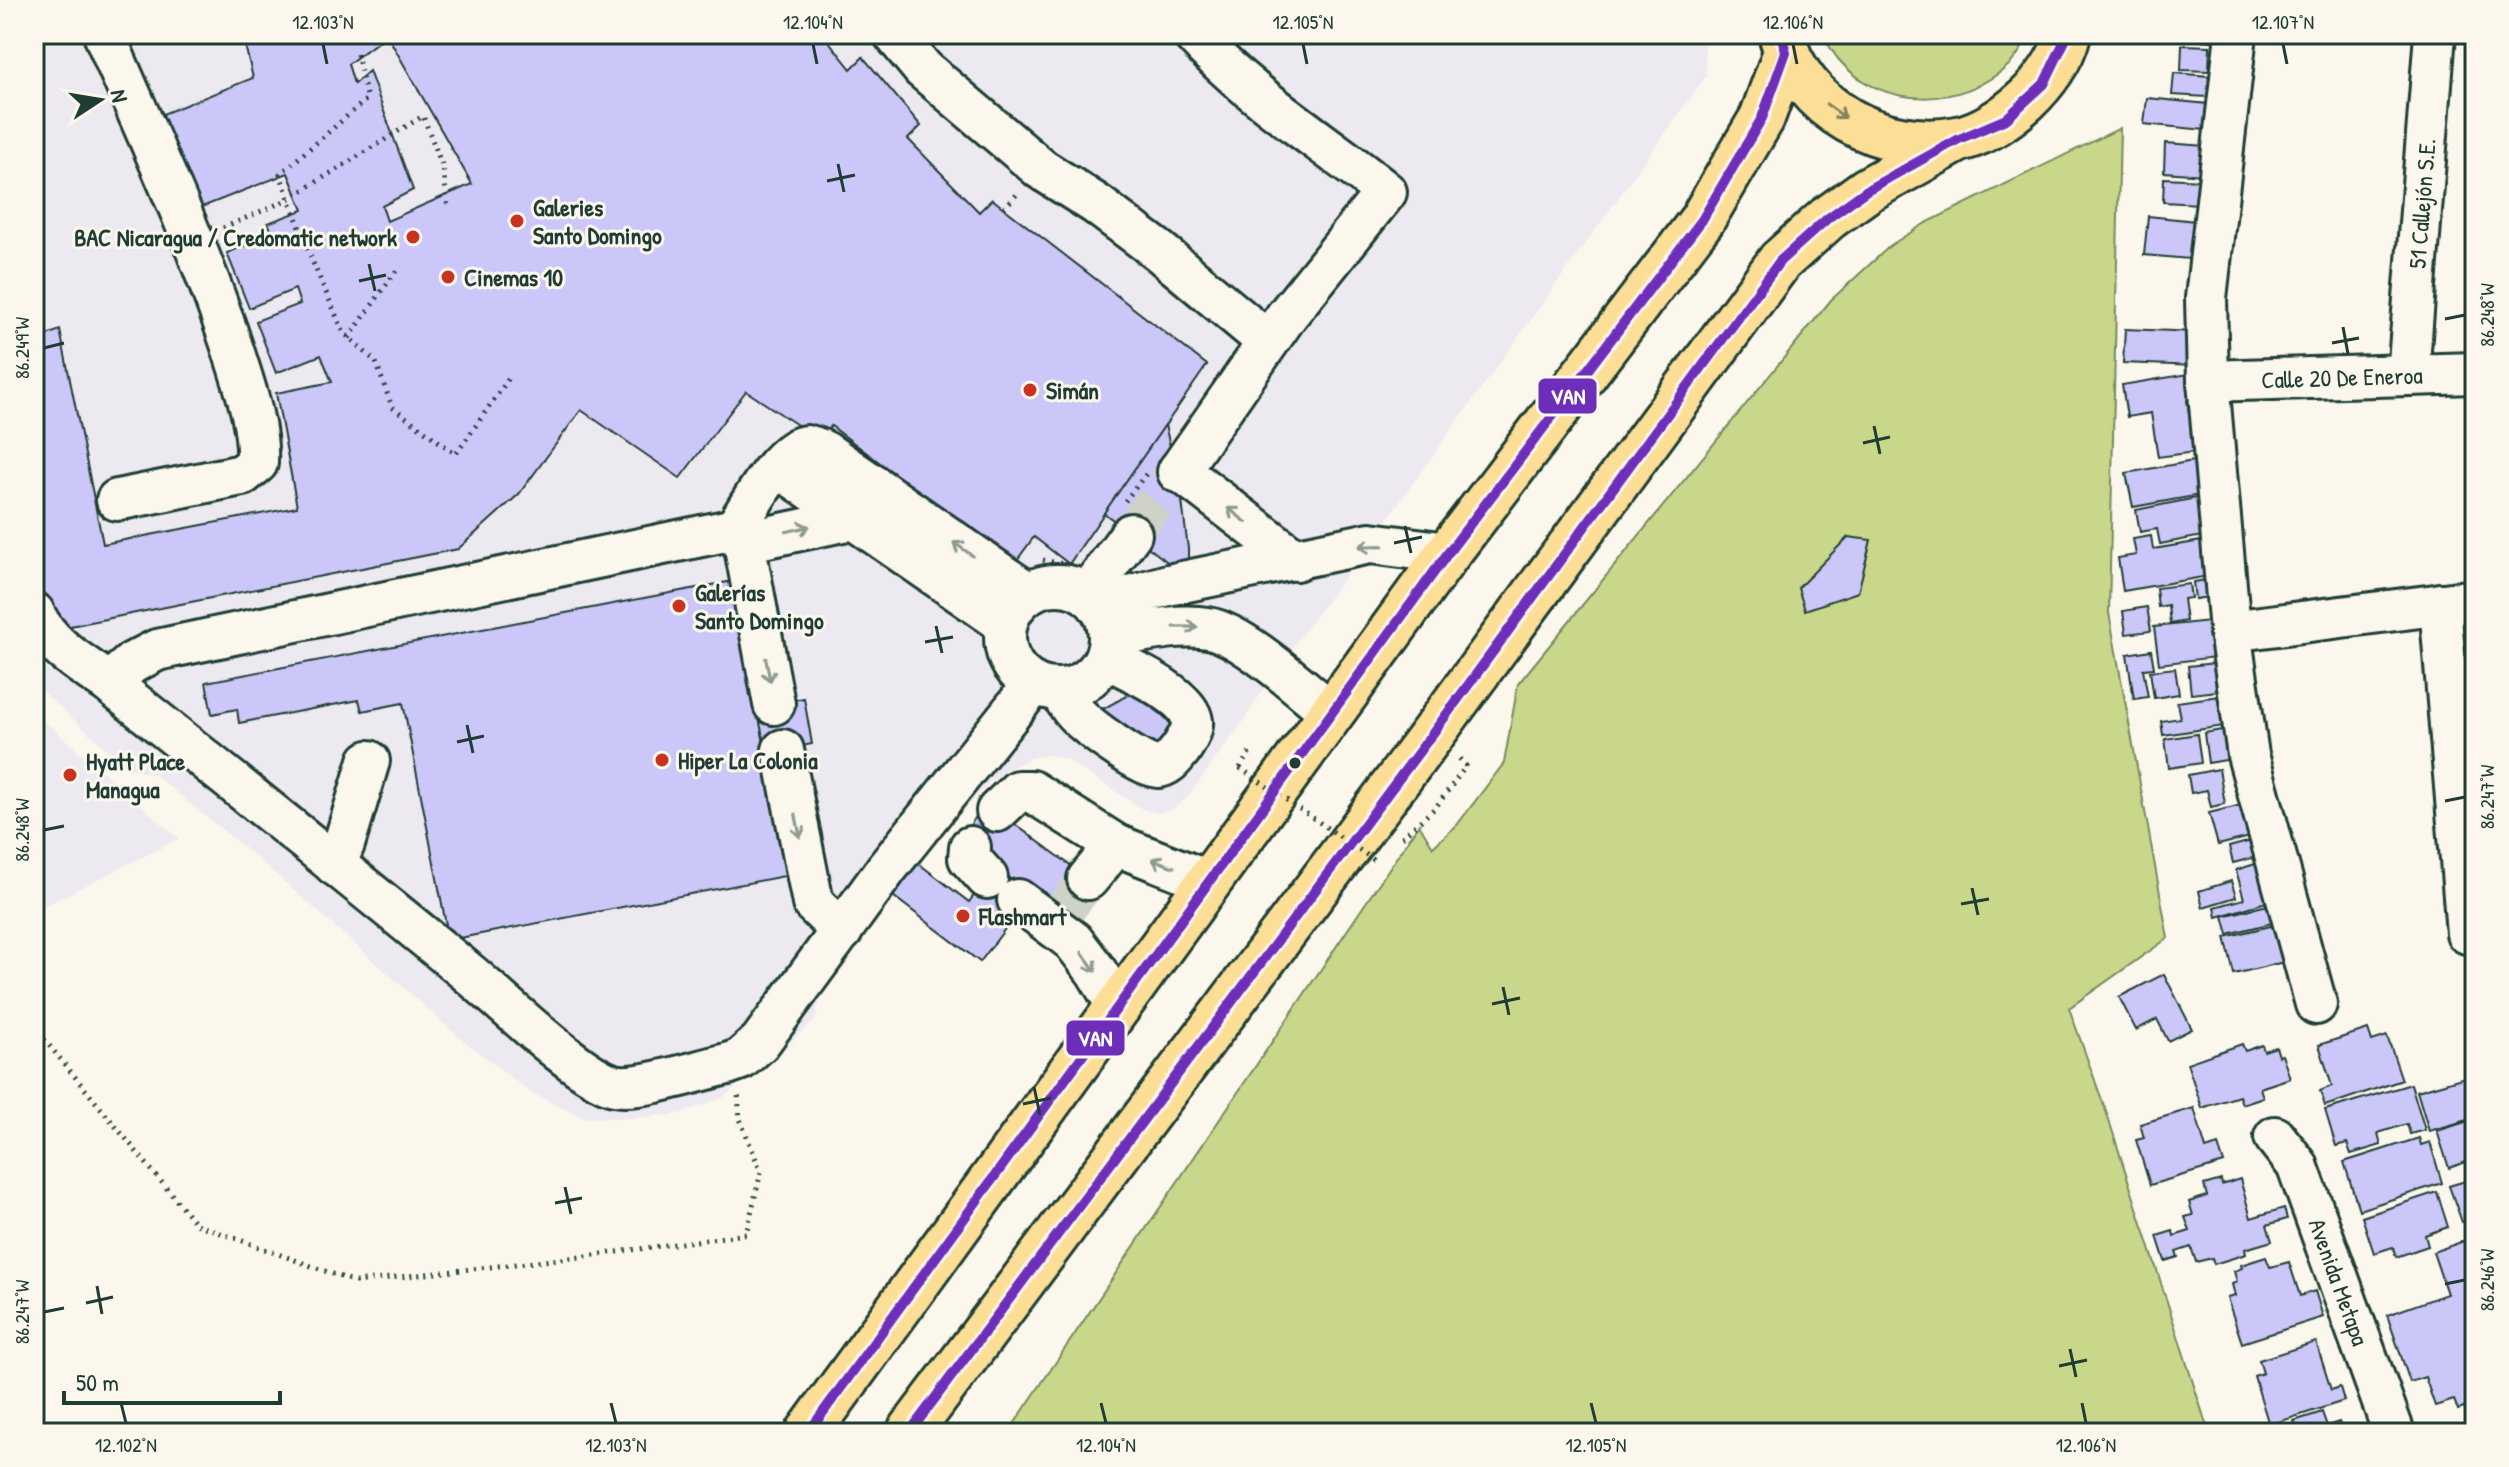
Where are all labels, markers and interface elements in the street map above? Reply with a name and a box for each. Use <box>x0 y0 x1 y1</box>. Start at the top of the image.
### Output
text: 12.103°N <box>292 8 354 35</box>
text: 12.104°N <box>783 8 843 35</box>
text: 12.105°N <box>1273 8 1333 35</box>
text: 12.106°N <box>1763 8 1823 35</box>
text: 12.107°N <box>2252 8 2314 35</box>
north arrow <box>60 60 140 140</box>
text: N <box>104 87 136 105</box>
one-way arrow <box>1824 103 1846 120</box>
street label: 51 Callejón S.E. <box>2400 137 2443 270</box>
place label: Galeries Santo Domingo <box>533 191 662 252</box>
marker: Galeries Santo Domingo <box>508 212 526 230</box>
place label: BAC Nicaragua / Credomatic network <box>74 221 397 254</box>
marker: BAC Nicaragua / Credomatic network <box>404 228 422 246</box>
place label: Cinemas 10 <box>464 261 563 293</box>
marker: Cinemas 10 <box>439 268 457 286</box>
text: 86.248°W <box>2473 283 2500 347</box>
text: 86.249°W <box>8 316 35 379</box>
street label: Calle 20 De Eneroa <box>2261 359 2423 395</box>
place label: Simán <box>1046 374 1099 406</box>
line badge: VAN <box>1537 377 1598 415</box>
marker: Simán <box>1021 381 1039 399</box>
text: VAN <box>1551 381 1586 411</box>
one-way arrow <box>1227 506 1249 523</box>
one-way arrow <box>785 521 810 536</box>
one-way arrow <box>1358 538 1385 553</box>
one-way arrow <box>953 541 975 557</box>
place label: Galerías Santo Domingo <box>695 576 824 637</box>
marker: Galerías Santo Domingo <box>670 597 688 615</box>
one-way arrow <box>1172 619 1199 635</box>
one-way arrow <box>761 657 776 682</box>
place label: Hiper La Colonia <box>678 744 818 777</box>
place label: Hyatt Place Managua <box>86 745 185 806</box>
marker: Hiper La Colonia <box>653 751 671 769</box>
unlabelled marker <box>1287 755 1303 771</box>
text: 86.247°W <box>2473 764 2500 829</box>
marker: Hyatt Place Managua <box>61 766 79 784</box>
text: 86.248°W <box>8 798 35 862</box>
one-way arrow <box>792 813 807 839</box>
one-way arrow <box>1151 855 1176 869</box>
place label: Flashmart <box>978 900 1067 932</box>
marker: Flashmart <box>954 907 972 925</box>
one-way arrow <box>1081 951 1098 972</box>
line badge: VAN <box>1065 1019 1126 1057</box>
text: VAN <box>1078 1023 1113 1053</box>
street label: Avenida Metapa <box>2302 1214 2377 1350</box>
text: 86.246°W <box>2473 1248 2500 1311</box>
text: 86.247°W <box>8 1279 35 1344</box>
scale bar <box>64 1355 280 1405</box>
text: 50 m <box>76 1366 119 1398</box>
text: 12.102°N <box>95 1431 157 1458</box>
text: 12.103°N <box>585 1431 647 1458</box>
text: 12.104°N <box>1076 1431 1136 1458</box>
text: 12.105°N <box>1566 1431 1626 1458</box>
text: 12.106°N <box>2056 1431 2116 1458</box>

